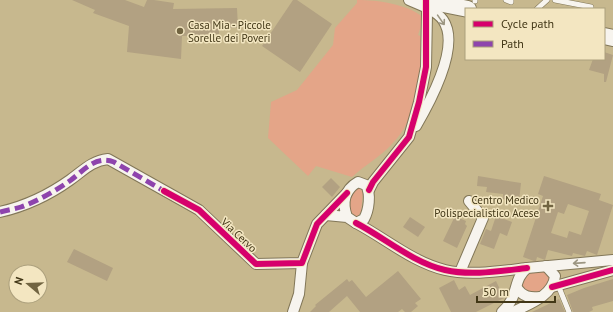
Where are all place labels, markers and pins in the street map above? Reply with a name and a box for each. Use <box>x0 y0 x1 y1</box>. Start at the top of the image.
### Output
place label: Casa Mia - Piccole Sorelle dei Poveri <box>188 18 271 45</box>
marker: Casa Mia - Piccole Sorelle dei Poveri <box>175 26 185 36</box>
place label: Centro Medico Polispecialistico Acese <box>434 193 539 220</box>
marker: Centro Medico Polispecialistico Acese <box>542 200 554 212</box>

